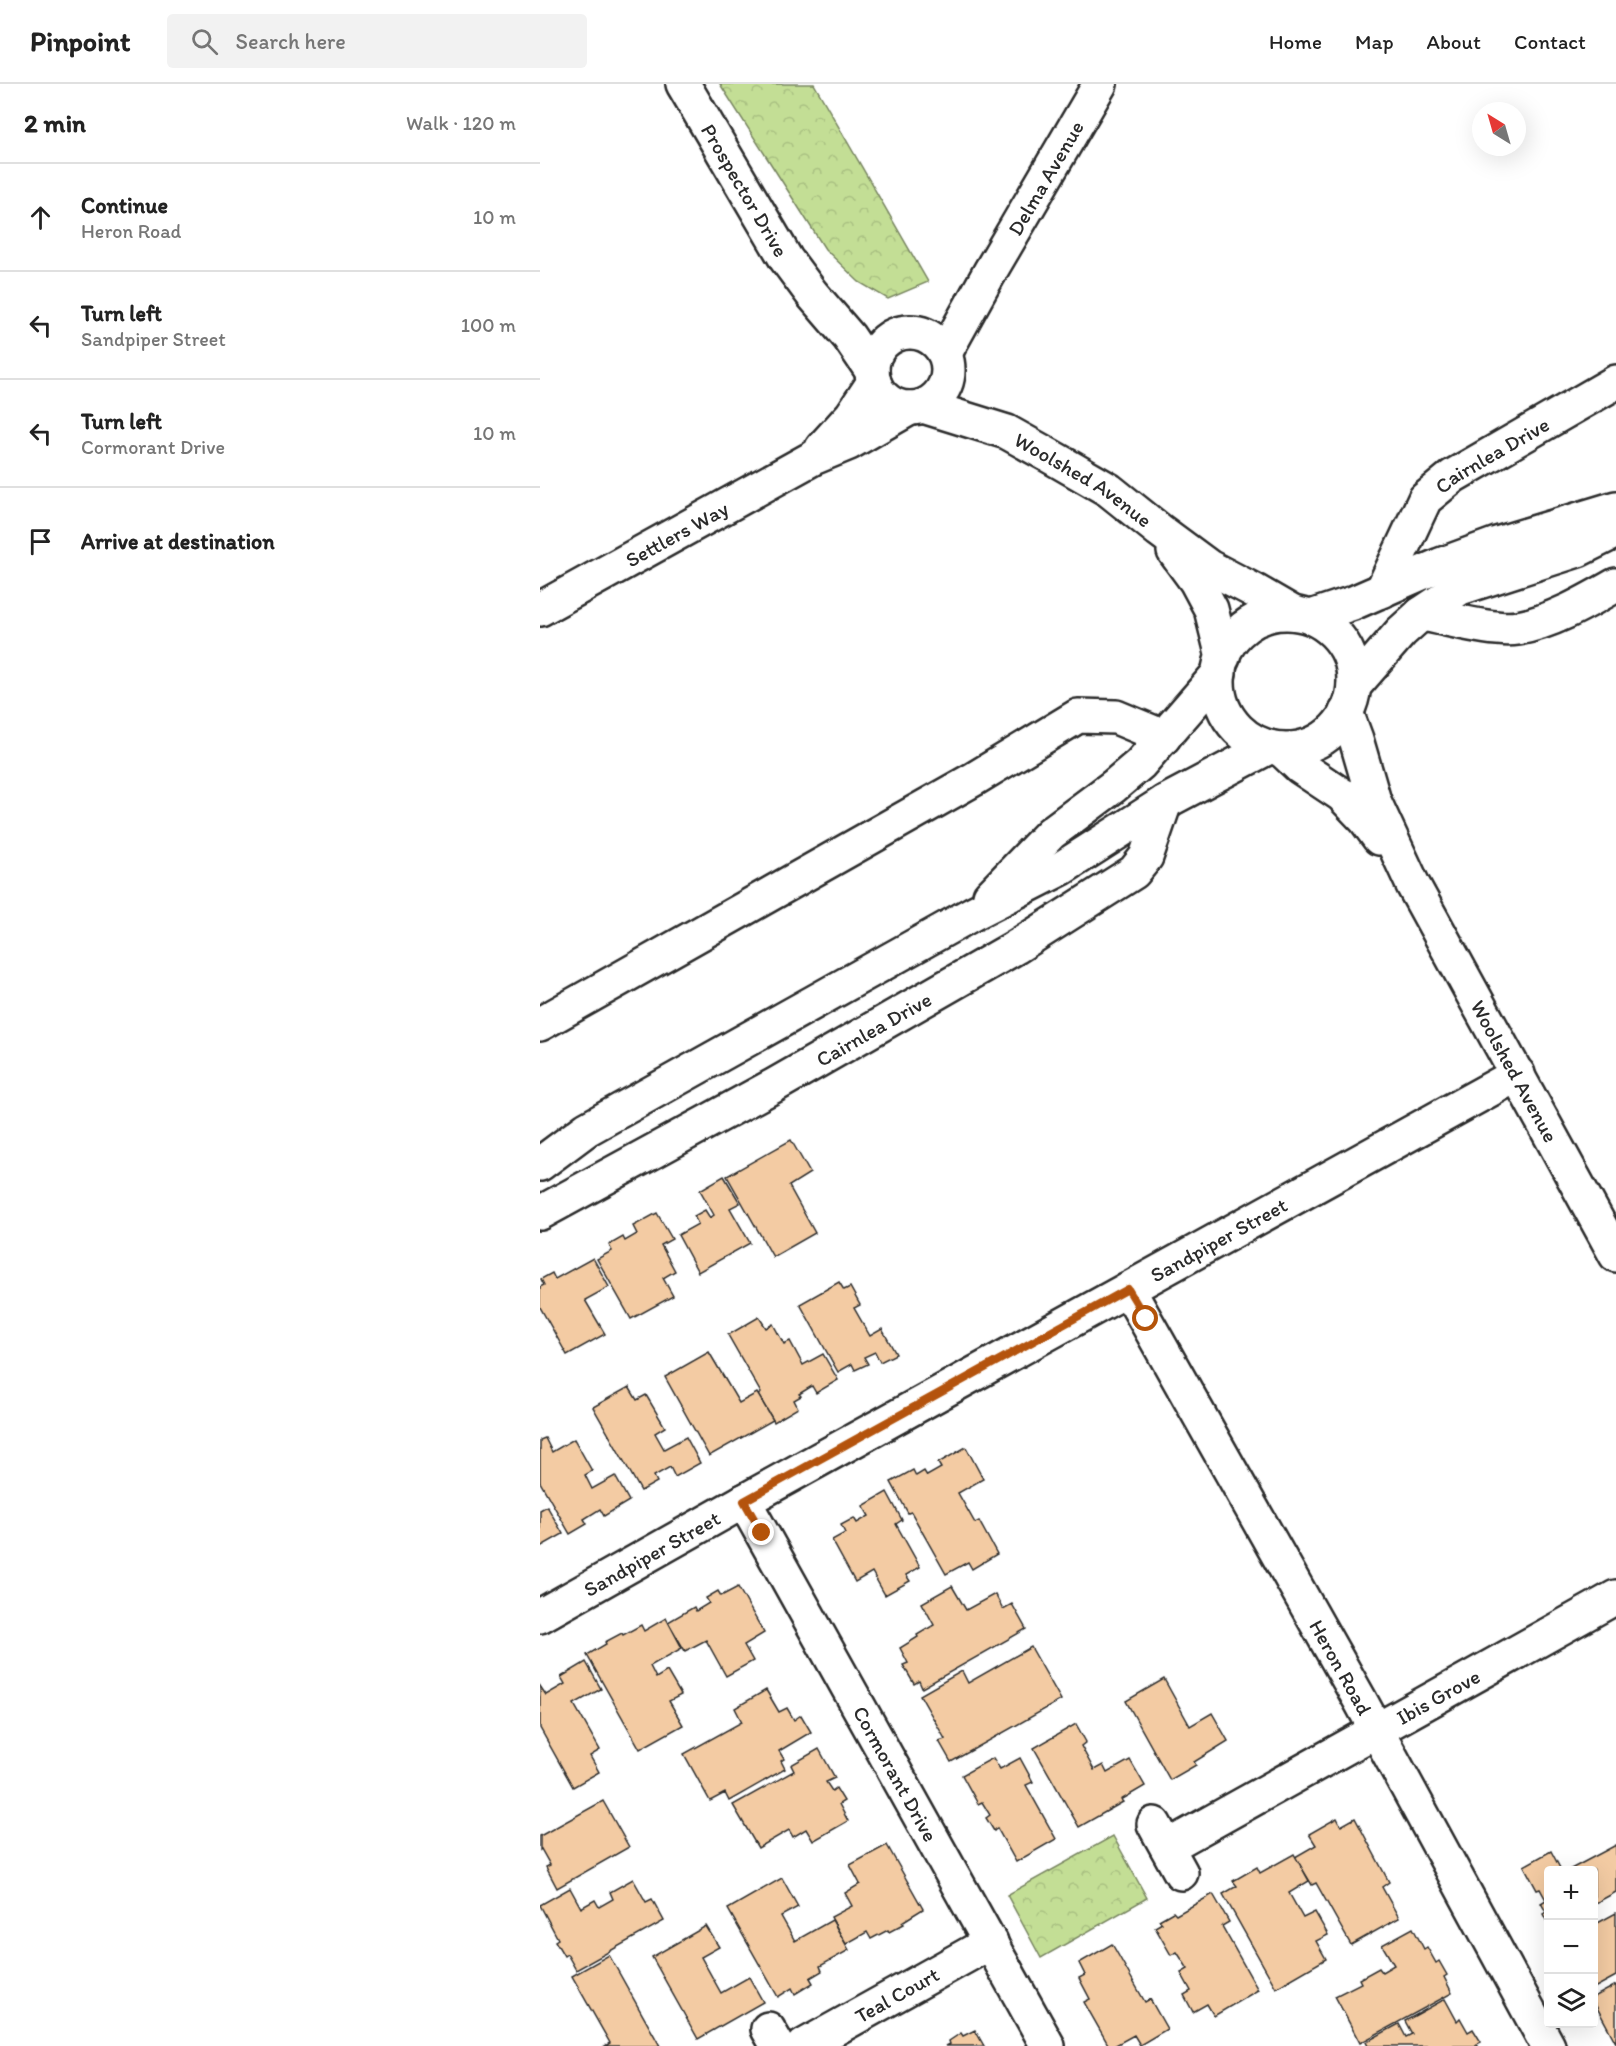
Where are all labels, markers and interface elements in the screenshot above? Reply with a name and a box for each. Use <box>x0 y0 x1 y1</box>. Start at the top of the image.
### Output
search box <box>167 14 587 68</box>
text: Pinpoint <box>30 24 131 58</box>
icon: search <box>188 25 221 58</box>
text: Search here <box>236 28 346 55</box>
text: Home <box>1269 29 1322 54</box>
text: Map <box>1355 29 1394 54</box>
text: About <box>1427 29 1481 54</box>
text: Contact <box>1514 29 1586 54</box>
north arrow <box>1472 102 1526 156</box>
text: 2 min <box>24 107 86 139</box>
text: Walk · 120 m <box>406 111 516 135</box>
street label: Delma Avenue <box>1002 116 1088 239</box>
street label: Prospector Drive <box>696 119 794 261</box>
text: Continue <box>81 192 168 219</box>
icon: ahead <box>24 201 57 234</box>
text: 10 m <box>473 205 516 229</box>
text: Heron Road <box>81 219 182 243</box>
text: Turn left <box>81 300 162 327</box>
icon: left <box>24 309 57 342</box>
text: 100 m <box>461 313 516 337</box>
text: Sandpiper Street <box>81 327 226 351</box>
text: Turn left <box>81 408 162 435</box>
street label: Cairnlea Drive <box>1430 411 1553 498</box>
icon: left <box>24 417 57 450</box>
text: 10 m <box>473 421 516 445</box>
street label: Woolshed Avenue <box>1010 426 1157 532</box>
text: Cormorant Drive <box>81 435 225 459</box>
street label: Settlers Way <box>621 495 732 572</box>
icon: arrive <box>24 525 57 558</box>
text: Arrive at destination <box>81 528 275 555</box>
street label: Cairnlea Drive <box>811 986 935 1071</box>
street label: Woolshed Avenue <box>1466 995 1564 1146</box>
street label: Sandpiper Street <box>1146 1191 1291 1287</box>
route start <box>1132 1305 1158 1331</box>
street label: Sandpiper Street <box>579 1505 724 1601</box>
route end <box>748 1519 774 1545</box>
street label: Heron Road <box>1304 1615 1378 1720</box>
street label: Ibis Grove <box>1392 1663 1484 1729</box>
street label: Cormorant Drive <box>848 1701 944 1846</box>
map controls <box>1544 1866 1598 2028</box>
button: + <box>1544 1866 1598 1920</box>
button: − <box>1544 1920 1598 1974</box>
street label: Teal Court <box>850 1961 943 2028</box>
button: layers <box>1544 1974 1598 2028</box>

